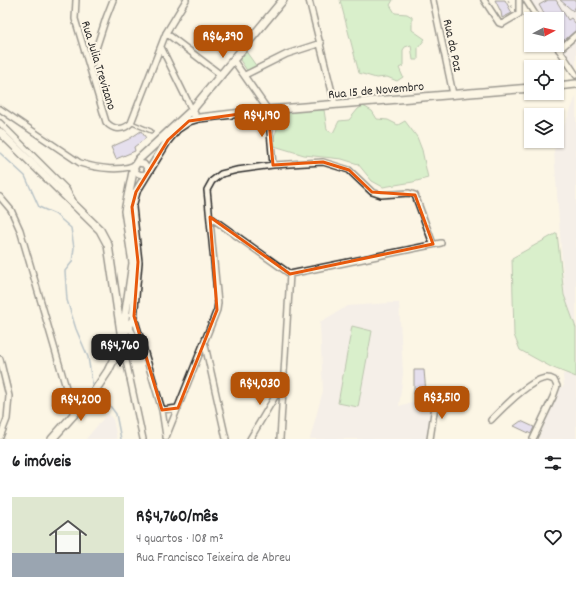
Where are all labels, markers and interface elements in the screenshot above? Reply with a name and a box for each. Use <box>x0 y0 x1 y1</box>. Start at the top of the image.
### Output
north arrow <box>524 12 564 52</box>
map controls <box>524 12 564 148</box>
street label: Rua da Paz <box>437 18 466 74</box>
street label: Rua Julia Trevizano <box>75 19 120 113</box>
pin: R$6,390 <box>186 25 260 59</box>
text: R$6,390 <box>203 28 243 47</box>
button: locate <box>524 60 564 100</box>
street label: Rua 15 de Novembro <box>327 78 425 105</box>
pin: R$4,190 <box>225 104 299 138</box>
text: R$4,190 <box>244 107 280 126</box>
button: layers <box>524 108 564 148</box>
pin: R$4,760 <box>83 334 157 368</box>
text: R$4,760 <box>100 337 140 356</box>
pin: R$4,030 <box>223 372 297 406</box>
text: R$4,030 <box>240 375 280 394</box>
pin: R$3,510 <box>405 386 479 420</box>
pin: R$4,200 <box>44 388 118 422</box>
text: R$3,510 <box>423 389 461 408</box>
text: R$4,200 <box>61 391 101 410</box>
text: 6 imóveis <box>12 451 71 475</box>
icon: filters <box>542 452 564 474</box>
text: R$4,760/mês <box>136 506 218 530</box>
icon: home <box>44 513 92 561</box>
icon: heart <box>542 526 564 548</box>
text: 4 quartos · 108 m² <box>136 530 223 549</box>
text: Rua Francisco Teixeira de Abreu <box>136 549 291 568</box>

